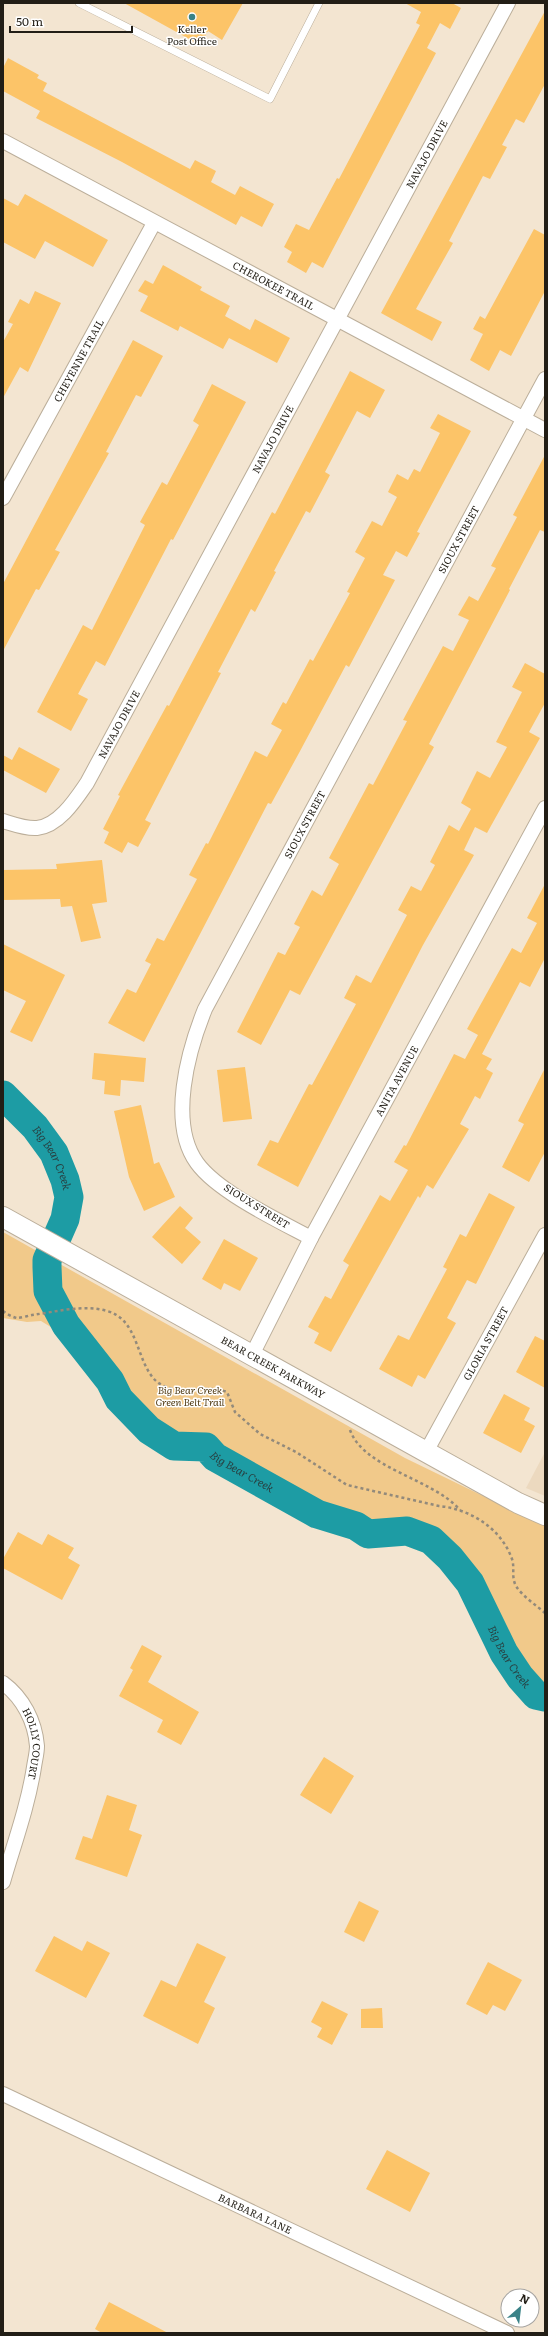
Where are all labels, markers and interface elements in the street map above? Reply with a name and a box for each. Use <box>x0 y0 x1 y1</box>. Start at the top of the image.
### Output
scale bar <box>10 8 132 34</box>
text: 50 m <box>16 12 43 30</box>
marker: Keller Post Office <box>187 12 197 22</box>
place label: Keller Post Office <box>167 21 217 48</box>
street label: NAVAJO DRIVE <box>402 117 451 191</box>
street label: CHEROKEE TRAIL <box>230 257 318 313</box>
street label: CHEYENNE TRAIL <box>49 316 107 404</box>
street label: NAVAJO DRIVE <box>248 402 297 476</box>
street label: SIOUX STREET <box>434 503 482 576</box>
street label: NAVAJO DRIVE <box>94 687 143 761</box>
street label: SIOUX STREET <box>280 788 329 861</box>
street label: ANITA AVENUE <box>371 1043 421 1119</box>
water label: Big Bear Creek <box>29 1122 76 1191</box>
street label: SIOUX STREET <box>221 1179 293 1232</box>
street label: GLORIA STREET <box>459 1303 512 1383</box>
street label: BEAR CREEK PARKWAY <box>219 1332 328 1402</box>
park label: Big Bear Creek Green Belt Trail <box>156 1382 225 1409</box>
water label: Big Bear Creek <box>206 1447 277 1495</box>
water label: Big Bear Creek <box>485 1622 535 1691</box>
street label: HOLLY COURT <box>19 1705 45 1781</box>
street label: BARBARA LANE <box>216 2189 295 2237</box>
north arrow <box>500 2288 540 2328</box>
text: N <box>517 2289 533 2308</box>

